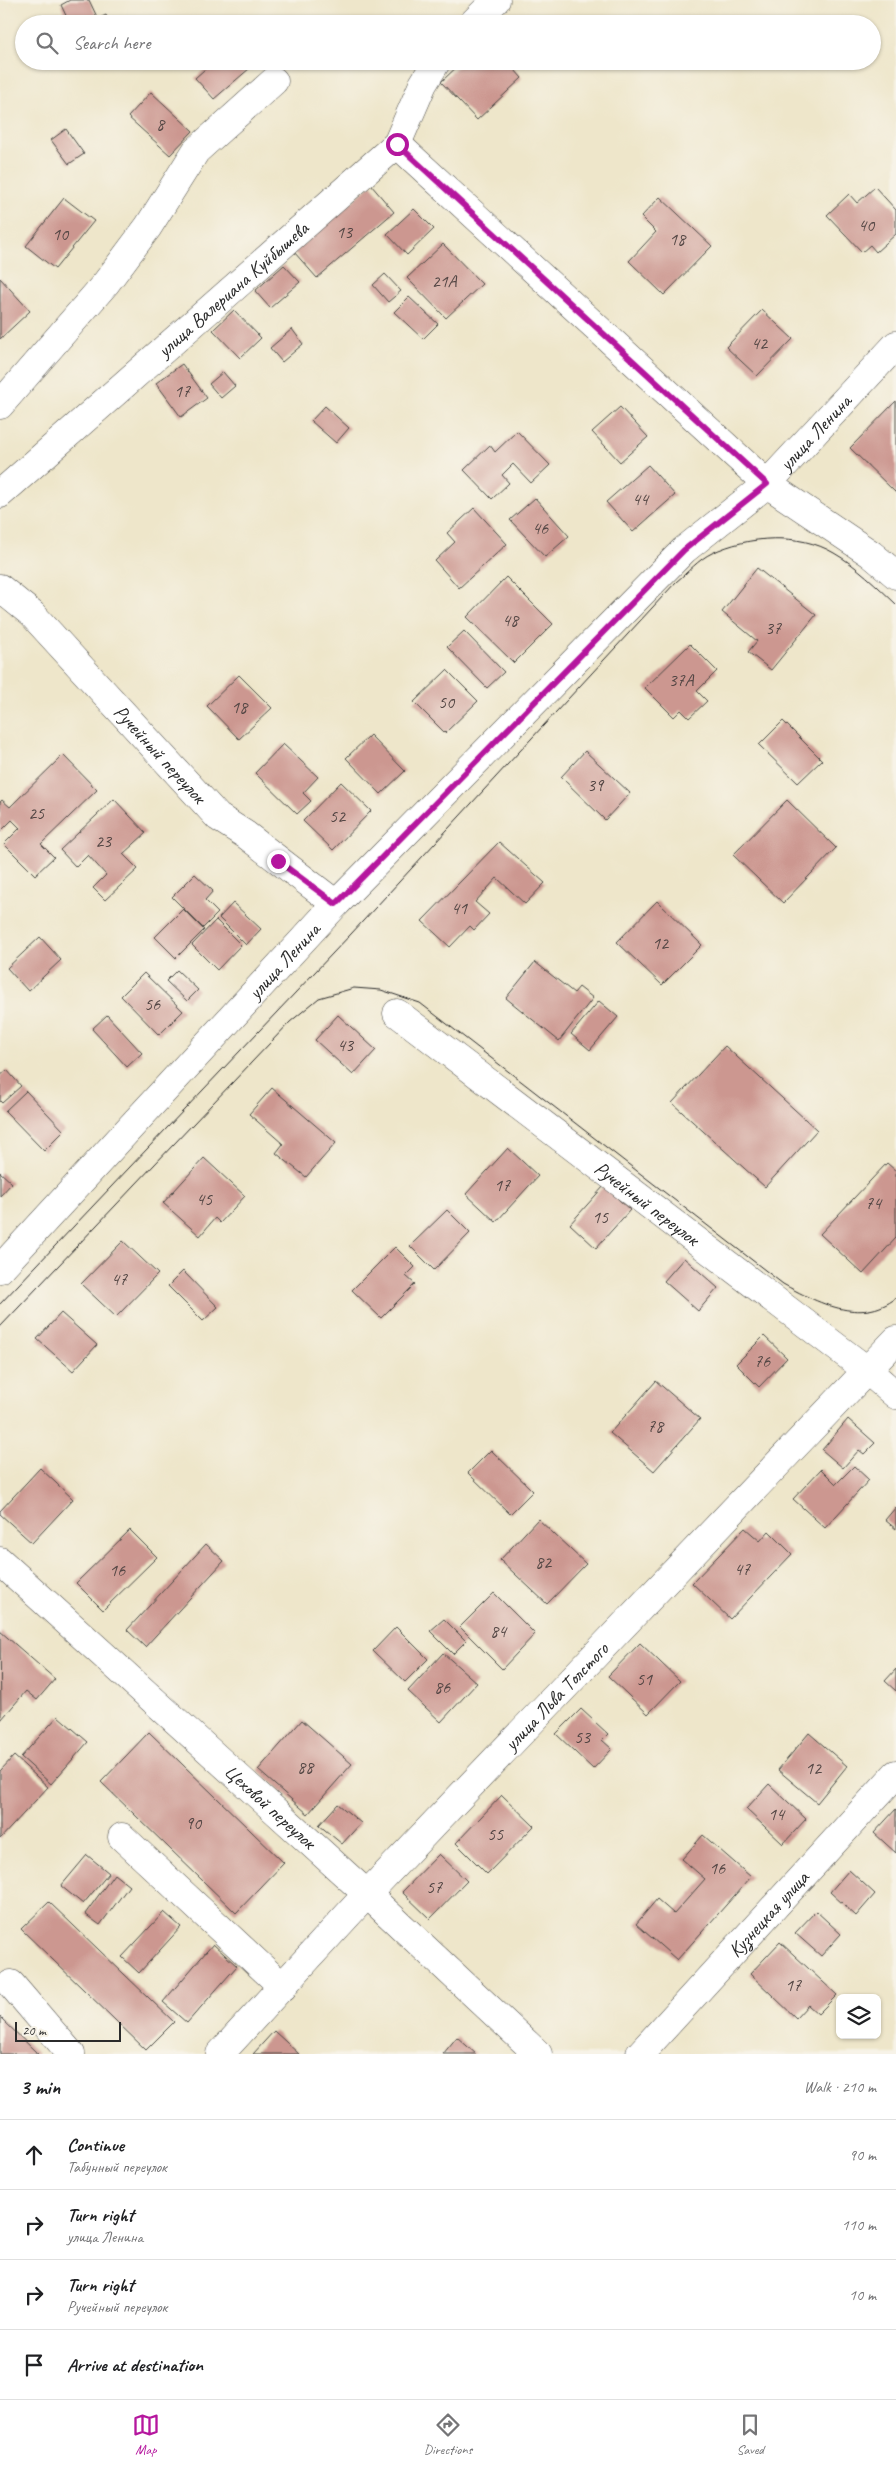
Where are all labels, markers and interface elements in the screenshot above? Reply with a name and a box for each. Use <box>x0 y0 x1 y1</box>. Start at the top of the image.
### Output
search box <box>15 15 881 70</box>
icon: search <box>33 29 61 57</box>
text: Search here <box>73 31 150 55</box>
house number: 8 <box>156 113 166 135</box>
route start <box>386 133 409 156</box>
street label: улица Валериана Куйбышева <box>151 214 315 363</box>
house number: 40 <box>858 214 876 236</box>
house number: 13 <box>336 221 354 243</box>
house number: 10 <box>52 223 70 245</box>
house number: 18 <box>669 228 687 250</box>
house number: 21А <box>431 270 458 292</box>
house number: 42 <box>751 332 769 354</box>
house number: 17 <box>174 380 191 402</box>
street label: улица Ленина <box>773 388 858 476</box>
house number: 44 <box>632 488 650 510</box>
house number: 46 <box>532 517 549 539</box>
house number: 48 <box>502 609 520 631</box>
house number: 37 <box>765 617 782 639</box>
house number: 37А <box>668 669 695 691</box>
house number: 50 <box>438 691 456 713</box>
house number: 18 <box>231 696 249 718</box>
street label: Ручейный переулок <box>109 699 213 810</box>
house number: 39 <box>587 774 605 796</box>
house number: 25 <box>28 802 45 824</box>
house number: 52 <box>329 805 347 827</box>
house number: 23 <box>95 830 113 852</box>
route end <box>267 850 290 873</box>
house number: 41 <box>451 897 468 919</box>
street label: улица Ленина <box>242 916 326 1005</box>
house number: 12 <box>652 932 670 954</box>
house number: 56 <box>144 993 161 1015</box>
house number: 43 <box>337 1034 355 1056</box>
street label: Ручейный переулок <box>590 1155 706 1252</box>
house number: 17 <box>494 1174 511 1196</box>
house number: 45 <box>196 1188 213 1210</box>
house number: 74 <box>865 1192 883 1214</box>
house number: 15 <box>592 1206 609 1228</box>
house number: 47 <box>111 1268 128 1290</box>
house number: 76 <box>754 1350 771 1372</box>
house number: 78 <box>647 1415 665 1437</box>
house number: 82 <box>535 1551 553 1573</box>
house number: 47 <box>734 1558 751 1580</box>
house number: 16 <box>109 1559 126 1581</box>
house number: 84 <box>490 1620 508 1642</box>
street label: улица Льва Толстого <box>498 1636 614 1756</box>
house number: 51 <box>636 1668 653 1690</box>
house number: 86 <box>434 1676 451 1698</box>
house number: 53 <box>574 1726 592 1748</box>
house number: 88 <box>297 1756 315 1778</box>
house number: 12 <box>805 1757 823 1779</box>
street label: Цеховой переулок <box>219 1758 322 1855</box>
house number: 14 <box>768 1803 786 1825</box>
house number: 90 <box>185 1812 203 1834</box>
house number: 55 <box>487 1823 504 1845</box>
house number: 16 <box>709 1857 726 1879</box>
street label: Кузнецкая улица <box>722 1864 815 1962</box>
house number: 57 <box>426 1876 443 1898</box>
house number: 17 <box>785 1974 802 1996</box>
map controls <box>836 1994 881 2039</box>
button: layers <box>836 1994 881 2039</box>
scale bar <box>15 2019 121 2042</box>
text: 20 m <box>22 2022 46 2039</box>
text: 3 min <box>20 2074 60 2100</box>
text: Walk · 210 m <box>804 2077 876 2097</box>
text: Continue <box>67 2133 124 2157</box>
icon: ahead <box>20 2141 48 2169</box>
text: 90 m <box>849 2145 876 2165</box>
text: Табунный переулок <box>67 2157 167 2177</box>
text: Turn right <box>67 2203 134 2227</box>
icon: right <box>20 2211 48 2239</box>
text: 110 m <box>842 2215 876 2235</box>
text: улица Ленина <box>67 2227 143 2247</box>
text: Turn right <box>67 2273 134 2297</box>
icon: right <box>20 2281 48 2309</box>
text: 10 m <box>849 2285 876 2305</box>
text: Ручейный переулок <box>67 2297 167 2317</box>
icon: arrive <box>20 2351 48 2379</box>
text: Arrive at destination <box>67 2353 203 2377</box>
tab: Map <box>132 2411 160 2458</box>
tab: Directions <box>424 2411 472 2458</box>
tab: Saved <box>736 2411 764 2458</box>

